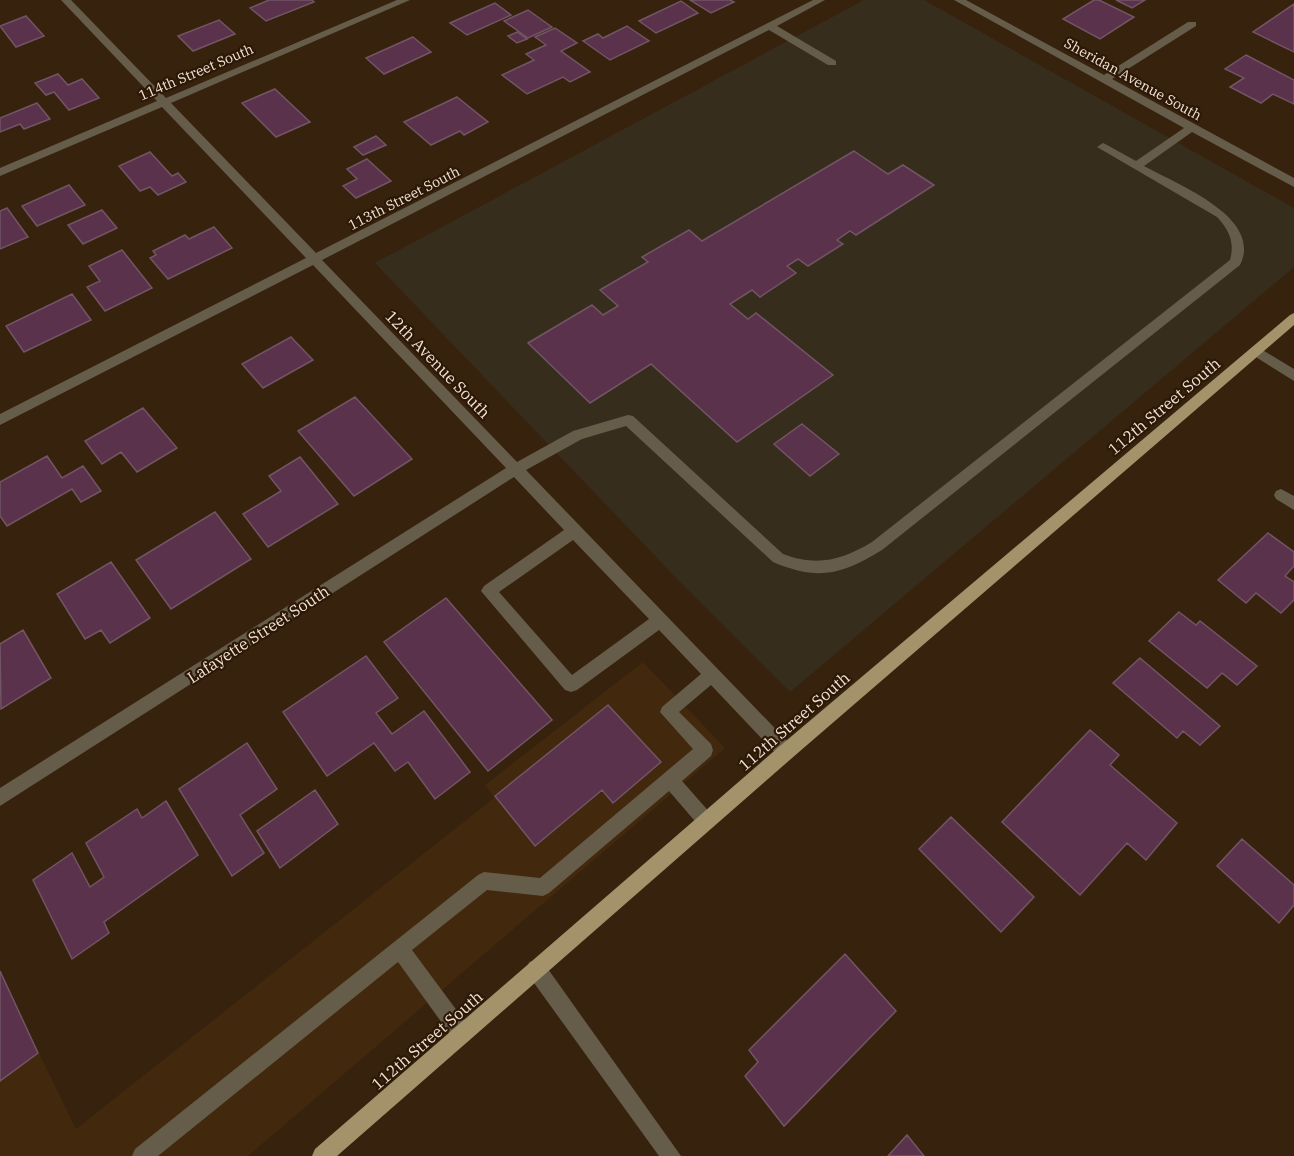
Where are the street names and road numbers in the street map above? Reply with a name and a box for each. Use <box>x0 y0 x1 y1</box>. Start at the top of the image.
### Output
street label: Sheridan Avenue South <box>1061 34 1205 124</box>
street label: 114th Street South <box>136 40 256 104</box>
street label: 113th Street South <box>345 162 463 234</box>
street label: 12th Avenue South <box>381 306 495 422</box>
street label: 112th Street South <box>1104 353 1224 459</box>
street label: Lafayette Street South <box>183 581 333 687</box>
street label: 112th Street South <box>734 667 854 775</box>
street label: 112th Street South <box>367 986 487 1094</box>

